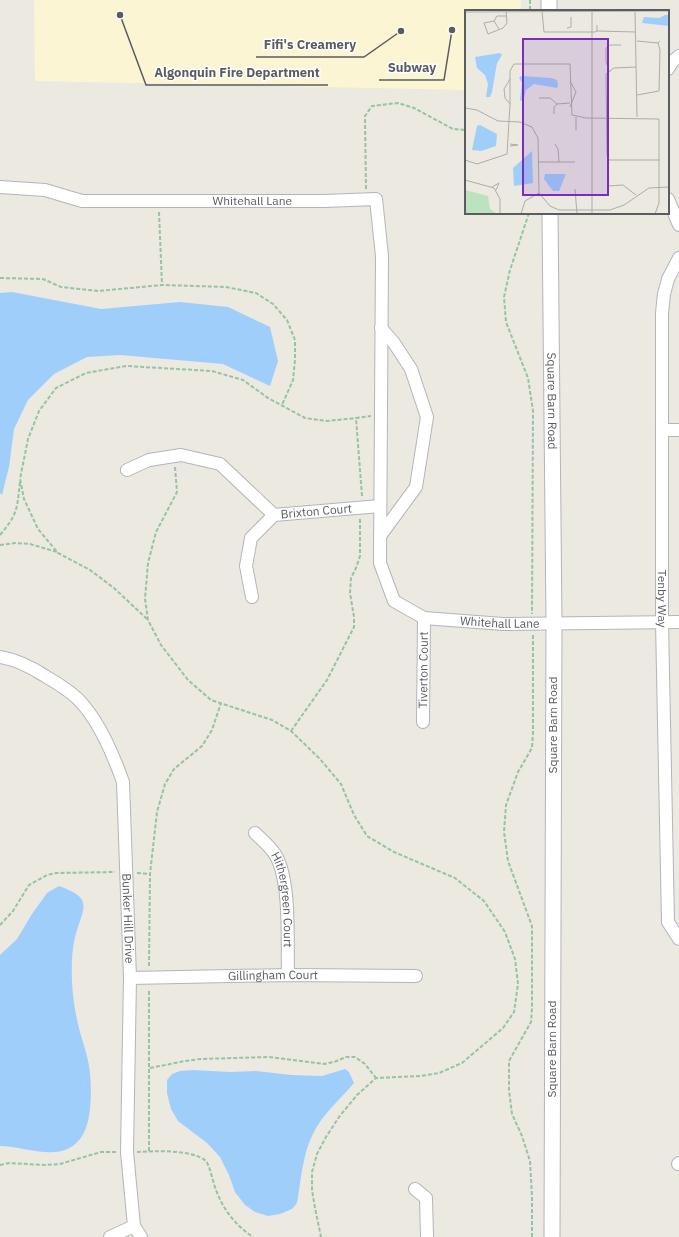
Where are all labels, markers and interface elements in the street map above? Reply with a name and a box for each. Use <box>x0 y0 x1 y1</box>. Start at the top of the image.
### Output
inset map <box>465 10 669 214</box>
callout: Fifi's Creamery <box>256 32 364 57</box>
text: Fifi's Creamery <box>264 36 356 53</box>
callout: Subway <box>379 55 444 80</box>
text: Subway <box>388 59 436 76</box>
callout: Algonquin Fire Department <box>146 60 328 85</box>
text: Algonquin Fire Department <box>154 64 320 81</box>
street label: Whitehall Lane <box>212 193 293 208</box>
street label: Square Barn Road <box>544 352 560 450</box>
street label: Brixton Court <box>280 500 353 521</box>
street label: Tenby Way <box>655 570 670 628</box>
street label: Whitehall Lane <box>459 613 540 631</box>
street label: Tiverton Court <box>415 631 431 709</box>
street label: Square Barn Road <box>545 677 560 773</box>
street label: Hithergreen Court <box>268 849 296 948</box>
street label: Bunker Hill Drive <box>119 873 137 964</box>
street label: Gillingham Court <box>228 967 318 983</box>
street label: Square Barn Road <box>544 1001 559 1097</box>

